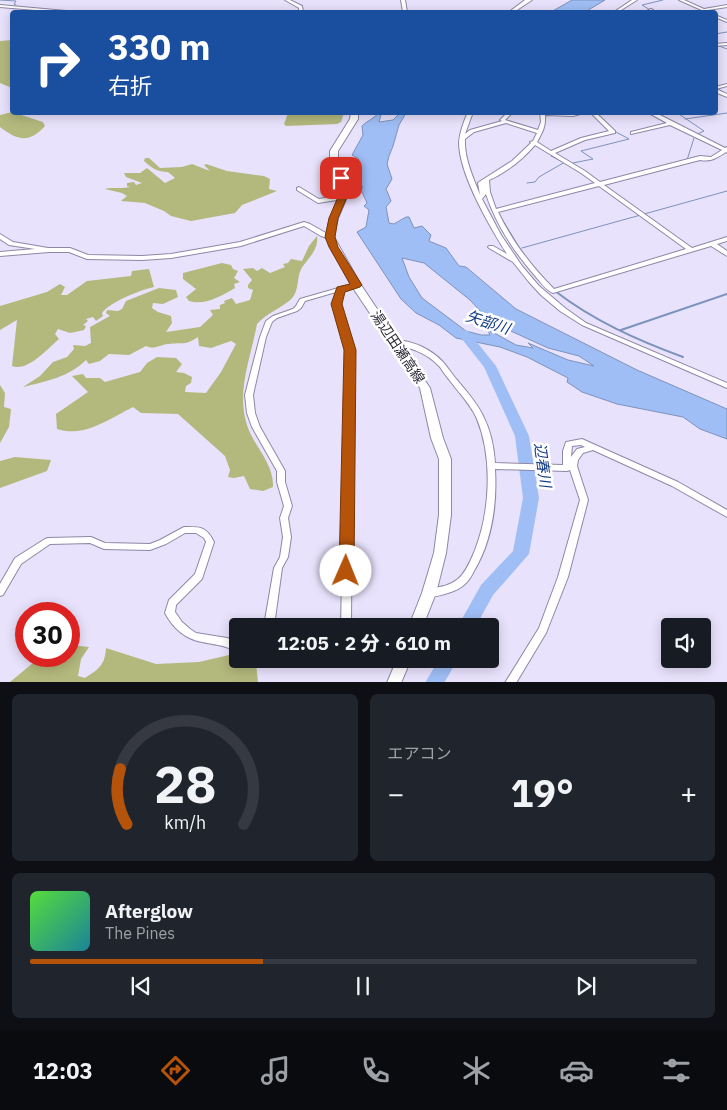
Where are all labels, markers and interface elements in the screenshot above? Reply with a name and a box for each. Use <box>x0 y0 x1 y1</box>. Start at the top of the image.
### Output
text: 330 m <box>108 24 211 70</box>
icon: right <box>25 30 90 95</box>
text: 右折 <box>108 71 152 100</box>
pin <box>320 157 362 199</box>
icon: arrive <box>327 164 355 192</box>
water label: 矢部川 <box>464 306 514 339</box>
street label: 湯辺田瀬高線 <box>367 307 429 387</box>
water label: 辺春川 <box>530 441 556 491</box>
position arrow <box>319 544 371 596</box>
speed limit sign: 30 <box>15 602 80 667</box>
map controls <box>661 618 711 668</box>
button: sound <box>661 618 711 668</box>
text: 12:05 · 2 分 · 610 m <box>277 631 451 655</box>
text: エアコン <box>388 743 452 763</box>
text: 28 <box>154 750 216 817</box>
text: 19° <box>511 768 574 817</box>
text: − <box>388 775 404 812</box>
text: + <box>680 775 697 812</box>
text: km/h <box>164 811 206 834</box>
text: Afterglow <box>105 899 193 923</box>
text: The Pines <box>105 923 175 943</box>
icon: previous <box>127 972 155 1000</box>
icon: pause <box>349 972 377 1000</box>
icon: next <box>572 972 600 1000</box>
icon: directions <box>158 1053 193 1088</box>
icon: music <box>258 1053 293 1088</box>
icon: phone <box>358 1053 393 1088</box>
icon: climate <box>459 1053 494 1088</box>
icon: car <box>559 1053 594 1088</box>
icon: filters <box>659 1053 694 1088</box>
text: 12:03 <box>33 1056 93 1085</box>

